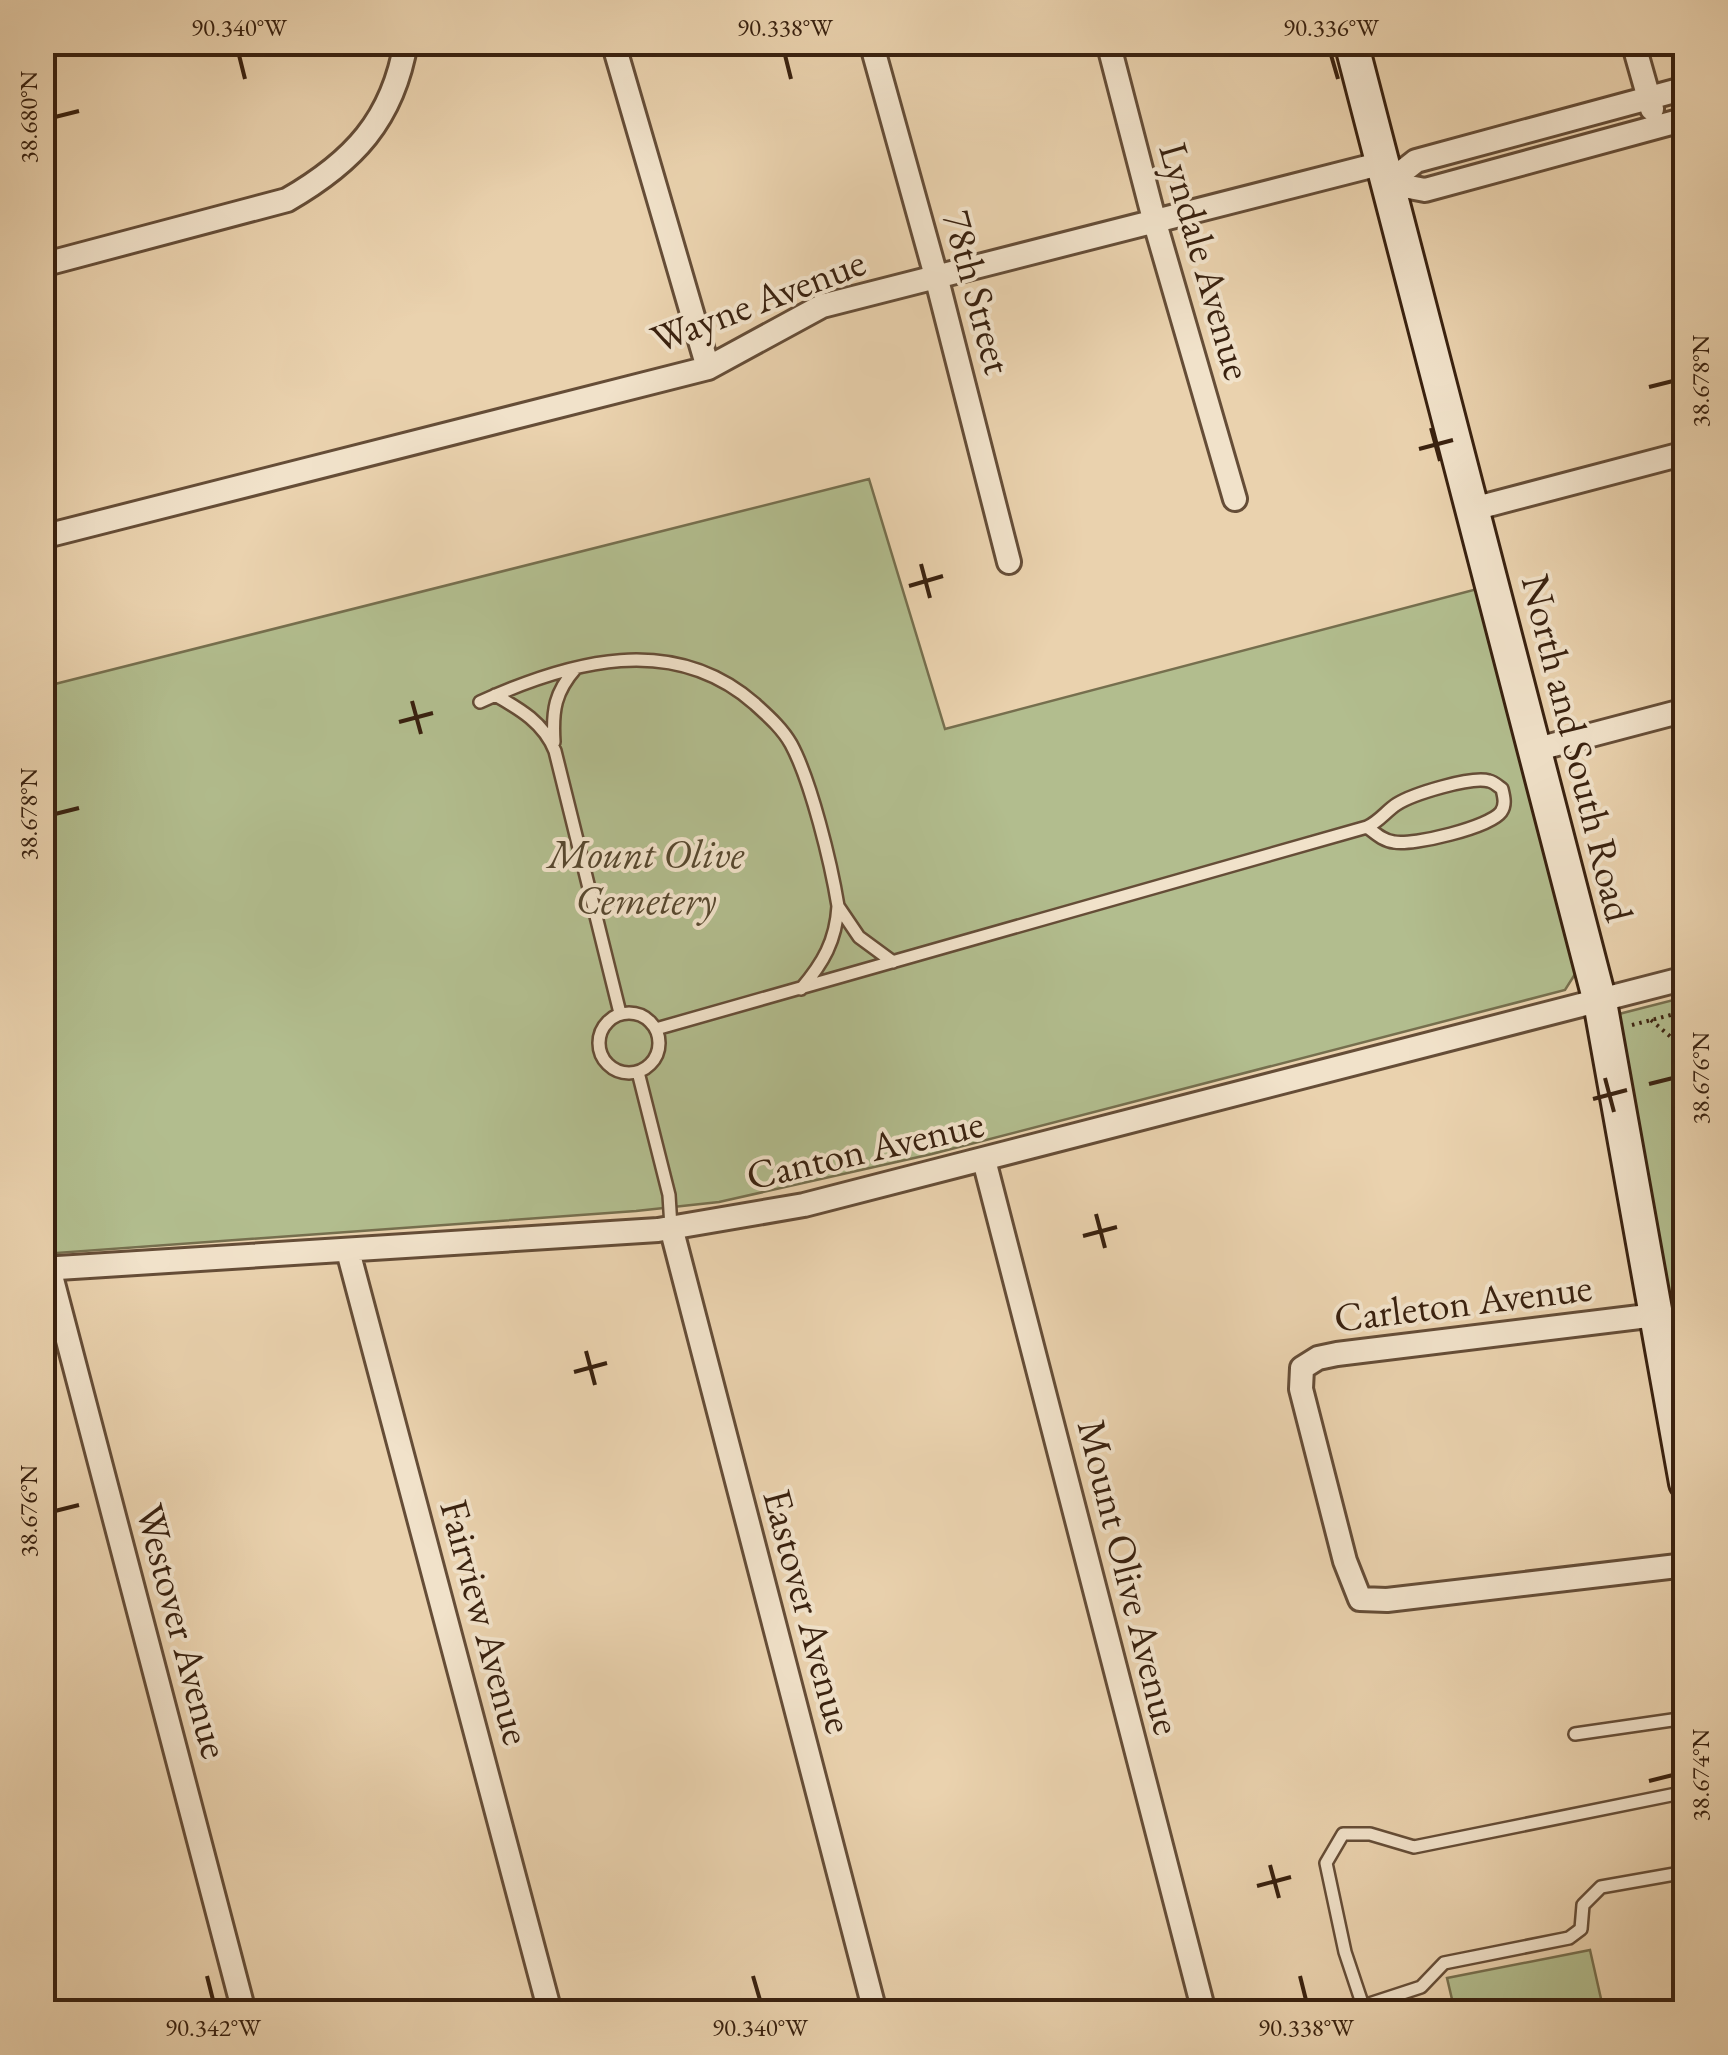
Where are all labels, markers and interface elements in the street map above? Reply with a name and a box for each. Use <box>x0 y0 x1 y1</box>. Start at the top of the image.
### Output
text: 90.340°W <box>191 11 288 43</box>
text: 90.338°W <box>737 11 834 43</box>
text: 90.336°W <box>1283 11 1380 43</box>
text: 38.680°N <box>12 70 44 163</box>
street label: Lyndale Avenue <box>1147 136 1265 386</box>
street label: 78th Street <box>931 204 1025 380</box>
street label: Wayne Avenue <box>644 235 872 365</box>
text: 38.678°N <box>1684 334 1716 427</box>
street label: North and South Road <box>1510 569 1646 928</box>
text: 38.678°N <box>12 767 44 860</box>
park label: Mount Olive Cemetery <box>546 828 745 926</box>
text: 38.676°N <box>1684 1031 1716 1124</box>
street label: Canton Avenue <box>741 1096 989 1202</box>
street label: Carleton Avenue <box>1331 1260 1595 1344</box>
street label: Mount Olive Avenue <box>1066 1414 1194 1740</box>
text: 38.676°N <box>12 1464 44 1557</box>
street label: Eastover Avenue <box>751 1483 867 1739</box>
street label: Fairview Avenue <box>428 1494 544 1750</box>
street label: Westover Avenue <box>124 1498 242 1764</box>
text: 38.674°N <box>1684 1728 1716 1821</box>
text: 90.342°W <box>165 2011 262 2043</box>
text: 90.340°W <box>712 2011 809 2043</box>
text: 90.338°W <box>1258 2011 1355 2043</box>

